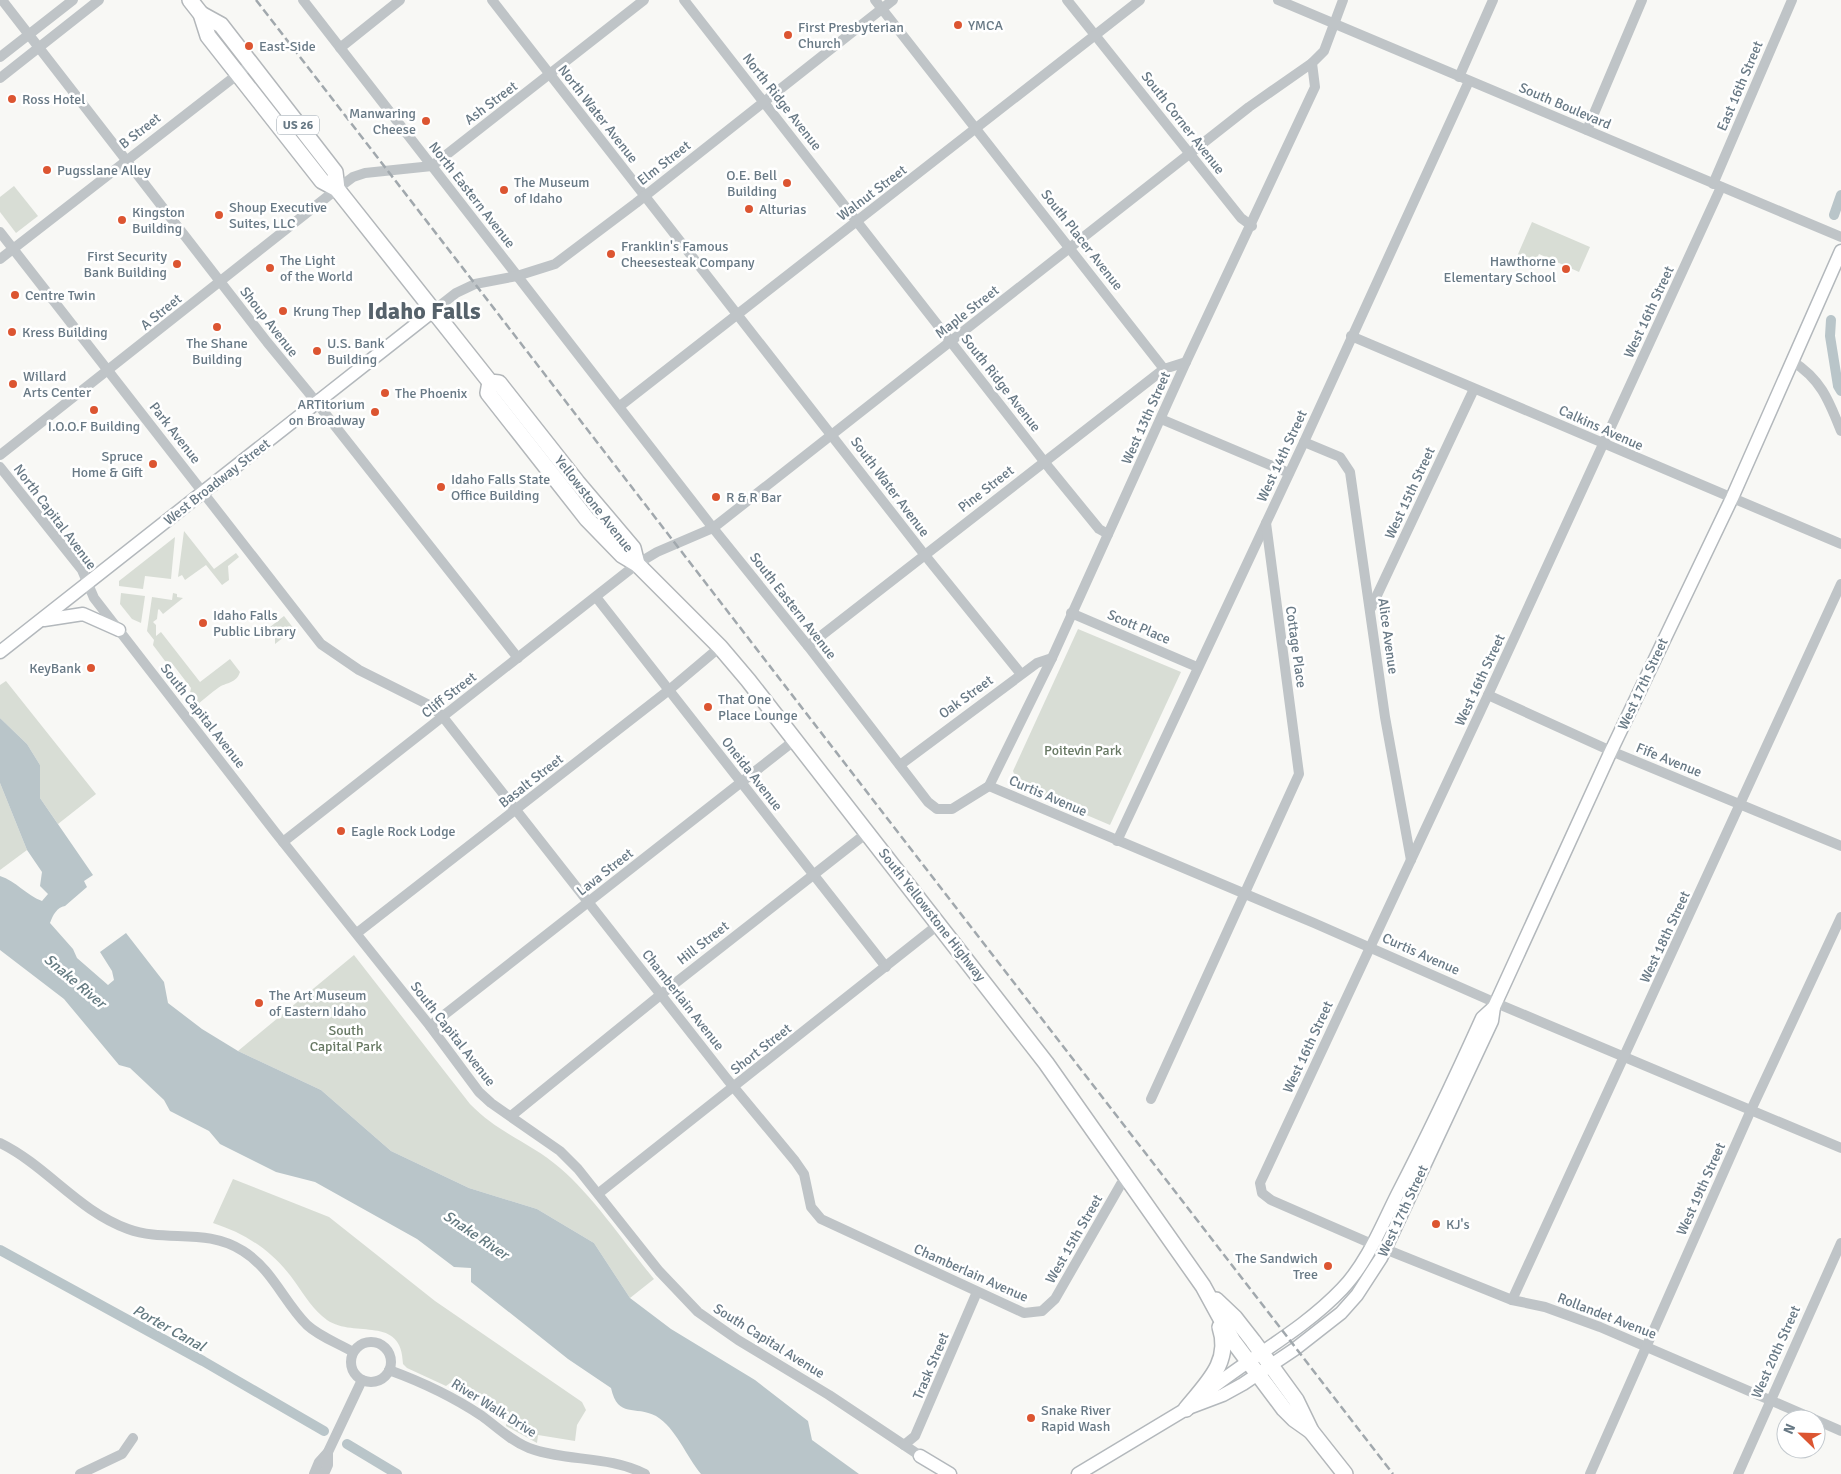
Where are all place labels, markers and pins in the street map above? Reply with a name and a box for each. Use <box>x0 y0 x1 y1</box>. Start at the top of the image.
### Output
place label: YMCA <box>968 17 1003 34</box>
place label: First Presbyterian Church <box>798 19 904 52</box>
marker: YMCA <box>952 19 964 31</box>
marker: First Presbyterian Church <box>782 29 794 41</box>
place label: East-Side <box>259 38 316 55</box>
marker: East-Side <box>243 40 255 52</box>
place label: Ross Hotel <box>22 91 85 108</box>
marker: Ross Hotel <box>6 93 18 105</box>
place label: Manwaring Cheese <box>349 105 416 138</box>
marker: Manwaring Cheese <box>420 115 432 127</box>
place label: Pugsslane Alley <box>57 162 151 179</box>
marker: Pugsslane Alley <box>41 164 53 176</box>
place label: O.E. Bell Building <box>726 167 777 200</box>
place label: The Museum of Idaho <box>514 174 590 207</box>
marker: O.E. Bell Building <box>781 177 793 189</box>
marker: The Museum of Idaho <box>498 184 510 196</box>
place label: Shoup Executive Suites, LLC <box>229 199 327 232</box>
place label: Alturias <box>759 201 806 218</box>
marker: Alturias <box>743 203 755 215</box>
place label: Kingston Building <box>132 204 185 237</box>
marker: Shoup Executive Suites, LLC <box>213 209 225 221</box>
marker: Kingston Building <box>116 214 128 226</box>
place label: Franklin's Famous Cheesesteak Company <box>621 238 755 271</box>
place label: First Security Bank Building <box>84 248 167 281</box>
marker: Franklin's Famous Cheesesteak Company <box>605 248 617 260</box>
place label: The Light of the World <box>280 252 353 285</box>
place label: Hawthorne Elementary School <box>1443 253 1556 286</box>
marker: First Security Bank Building <box>171 258 183 270</box>
marker: The Light of the World <box>264 262 276 274</box>
marker: Hawthorne Elementary School <box>1560 263 1572 275</box>
place label: Centre Twin <box>25 287 96 304</box>
marker: Centre Twin <box>9 289 21 301</box>
place label: Krung Thep <box>293 303 361 320</box>
marker: Krung Thep <box>277 305 289 317</box>
marker: The Shane Building <box>211 321 223 333</box>
place label: Kress Building <box>22 324 108 341</box>
marker: Kress Building <box>6 326 18 338</box>
place label: The Shane Building <box>186 335 248 368</box>
place label: U.S. Bank Building <box>327 335 384 368</box>
marker: U.S. Bank Building <box>311 345 323 357</box>
place label: Willard Arts Center <box>23 368 92 401</box>
marker: Willard Arts Center <box>7 378 19 390</box>
place label: The Phoenix <box>395 385 468 402</box>
marker: The Phoenix <box>379 387 391 399</box>
place label: ARTitorium on Broadway <box>289 396 365 429</box>
marker: I.O.O.F Building <box>88 404 100 416</box>
marker: ARTitorium on Broadway <box>369 406 381 418</box>
place label: I.O.O.F Building <box>48 418 140 435</box>
place label: Spruce Home & Gift <box>71 448 143 481</box>
marker: Spruce Home & Gift <box>147 458 159 470</box>
place label: Idaho Falls State Office Building <box>451 471 550 504</box>
marker: Idaho Falls State Office Building <box>435 481 447 493</box>
place label: R & R Bar <box>726 489 782 506</box>
marker: R & R Bar <box>710 491 722 503</box>
place label: Idaho Falls Public Library <box>213 607 296 640</box>
marker: Idaho Falls Public Library <box>197 617 209 629</box>
place label: KeyBank <box>29 660 81 677</box>
marker: KeyBank <box>85 662 97 674</box>
place label: That One Place Lounge <box>718 691 798 724</box>
marker: That One Place Lounge <box>702 701 714 713</box>
place label: Eagle Rock Lodge <box>351 823 456 840</box>
marker: Eagle Rock Lodge <box>335 825 347 837</box>
place label: The Art Museum of Eastern Idaho <box>269 987 367 1020</box>
marker: The Art Museum of Eastern Idaho <box>253 997 265 1009</box>
place label: KJ's <box>1446 1216 1470 1233</box>
marker: KJ's <box>1430 1218 1442 1230</box>
place label: The Sandwich Tree <box>1235 1250 1318 1283</box>
marker: The Sandwich Tree <box>1322 1260 1334 1272</box>
place label: Snake River Rapid Wash <box>1041 1402 1112 1435</box>
marker: Snake River Rapid Wash <box>1025 1412 1037 1424</box>

